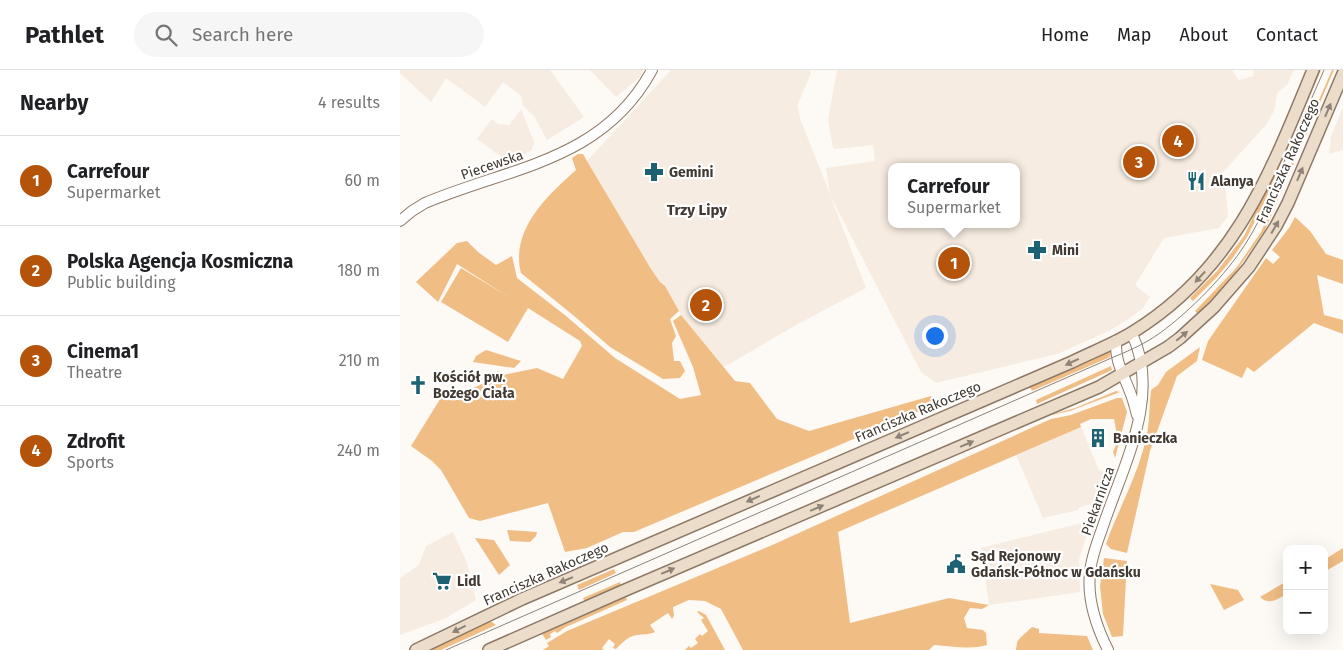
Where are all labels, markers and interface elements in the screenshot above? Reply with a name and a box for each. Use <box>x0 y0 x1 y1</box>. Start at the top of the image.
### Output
search box <box>134 12 484 57</box>
text: Pathlet <box>25 21 104 49</box>
icon: search <box>152 21 180 49</box>
text: Search here <box>192 23 293 46</box>
text: Home <box>1041 24 1089 46</box>
text: Map <box>1117 24 1151 46</box>
text: About <box>1179 24 1228 46</box>
text: Contact <box>1256 24 1318 46</box>
text: Nearby <box>20 90 88 116</box>
text: 4 results <box>318 93 380 112</box>
street label: Franciszka Rakoczego <box>1253 96 1323 226</box>
one-way arrow <box>1324 102 1332 117</box>
pin: 4 <box>1162 122 1194 160</box>
pin: 3 <box>1123 143 1155 181</box>
street label: Piecewska <box>459 146 525 184</box>
text: Carrefour <box>67 160 149 183</box>
pharmacy icon: Gemini <box>643 161 665 183</box>
popup <box>888 163 1020 228</box>
place label: Gemini <box>669 164 714 181</box>
one-way arrow <box>1297 167 1305 181</box>
restaurant icon: Alanya <box>1185 170 1207 192</box>
text: 1 <box>32 171 40 190</box>
text: 60 m <box>345 171 380 190</box>
place label: Alanya <box>1210 173 1254 190</box>
text: Carrefour <box>907 175 990 198</box>
text: Supermarket <box>67 183 161 202</box>
text: Supermarket <box>907 198 1001 217</box>
district label: Trzy Lipy <box>667 201 727 219</box>
one-way arrow <box>1271 220 1279 235</box>
pharmacy icon: Mini <box>1026 239 1048 261</box>
place label: Mini <box>1052 242 1079 259</box>
pin: 1 <box>938 244 970 282</box>
text: Polska Agencja Kosmiczna <box>67 250 294 273</box>
text: 2 <box>32 261 40 280</box>
text: 180 m <box>337 261 380 280</box>
one-way arrow <box>1194 271 1206 283</box>
text: Public building <box>67 273 175 292</box>
pin: 2 <box>690 286 722 324</box>
your location <box>922 323 948 349</box>
one-way arrow <box>1175 331 1188 342</box>
text: Cinema1 <box>67 340 139 363</box>
text: 3 <box>32 351 40 370</box>
text: 210 m <box>339 351 380 370</box>
one-way arrow <box>1065 358 1079 366</box>
text: Theatre <box>67 363 122 382</box>
place label: Kościół pw. Bożego Ciała <box>433 369 515 402</box>
church icon: Kościół pw. Bożego Ciała <box>407 374 429 396</box>
street label: Franciszka Rakoczego <box>852 378 984 446</box>
building icon: Banieczka <box>1087 427 1109 449</box>
text: Zdrofit <box>67 430 125 453</box>
place label: Banieczka <box>1113 430 1178 447</box>
one-way arrow <box>895 431 909 439</box>
one-way arrow <box>960 439 974 447</box>
text: 4 <box>31 441 41 460</box>
text: 240 m <box>337 441 380 460</box>
text: Sports <box>67 453 114 472</box>
street label: Piekarnicza <box>1078 464 1118 538</box>
one-way arrow <box>746 496 760 504</box>
one-way arrow <box>810 503 825 511</box>
street label: Franciszka Rakoczego <box>481 539 611 609</box>
map controls <box>1283 545 1328 635</box>
button: + <box>1283 545 1328 590</box>
place label: Sąd Rejonowy Gdańsk-Północ w Gdańsku <box>971 548 1141 581</box>
public building icon: Sąd Rejonowy Gdańsk-Północ w Gdańsku <box>945 553 967 575</box>
one-way arrow <box>661 567 675 575</box>
supermarket icon: Lidl <box>431 570 453 592</box>
place label: Lidl <box>457 573 482 590</box>
one-way arrow <box>559 577 573 585</box>
button: − <box>1283 590 1328 635</box>
one-way arrow <box>452 626 466 634</box>

